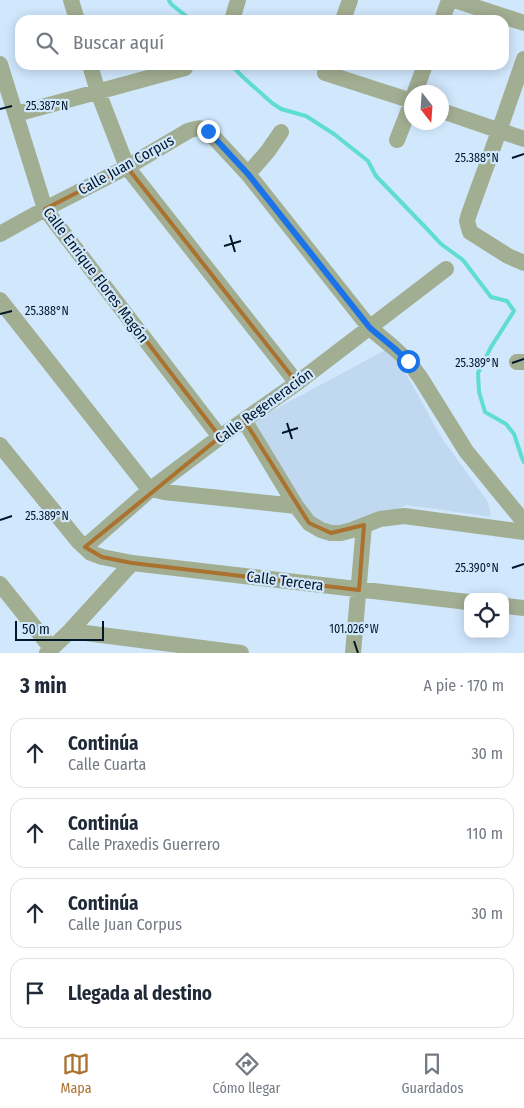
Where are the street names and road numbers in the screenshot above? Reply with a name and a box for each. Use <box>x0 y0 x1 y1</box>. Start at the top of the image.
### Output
street label: Calle Juan Corpus <box>75 131 177 199</box>
street label: Calle Enrique Flores Magón <box>39 204 153 346</box>
street label: Calle Regeneración <box>212 364 316 448</box>
street label: Calle Tercera <box>245 567 325 595</box>

